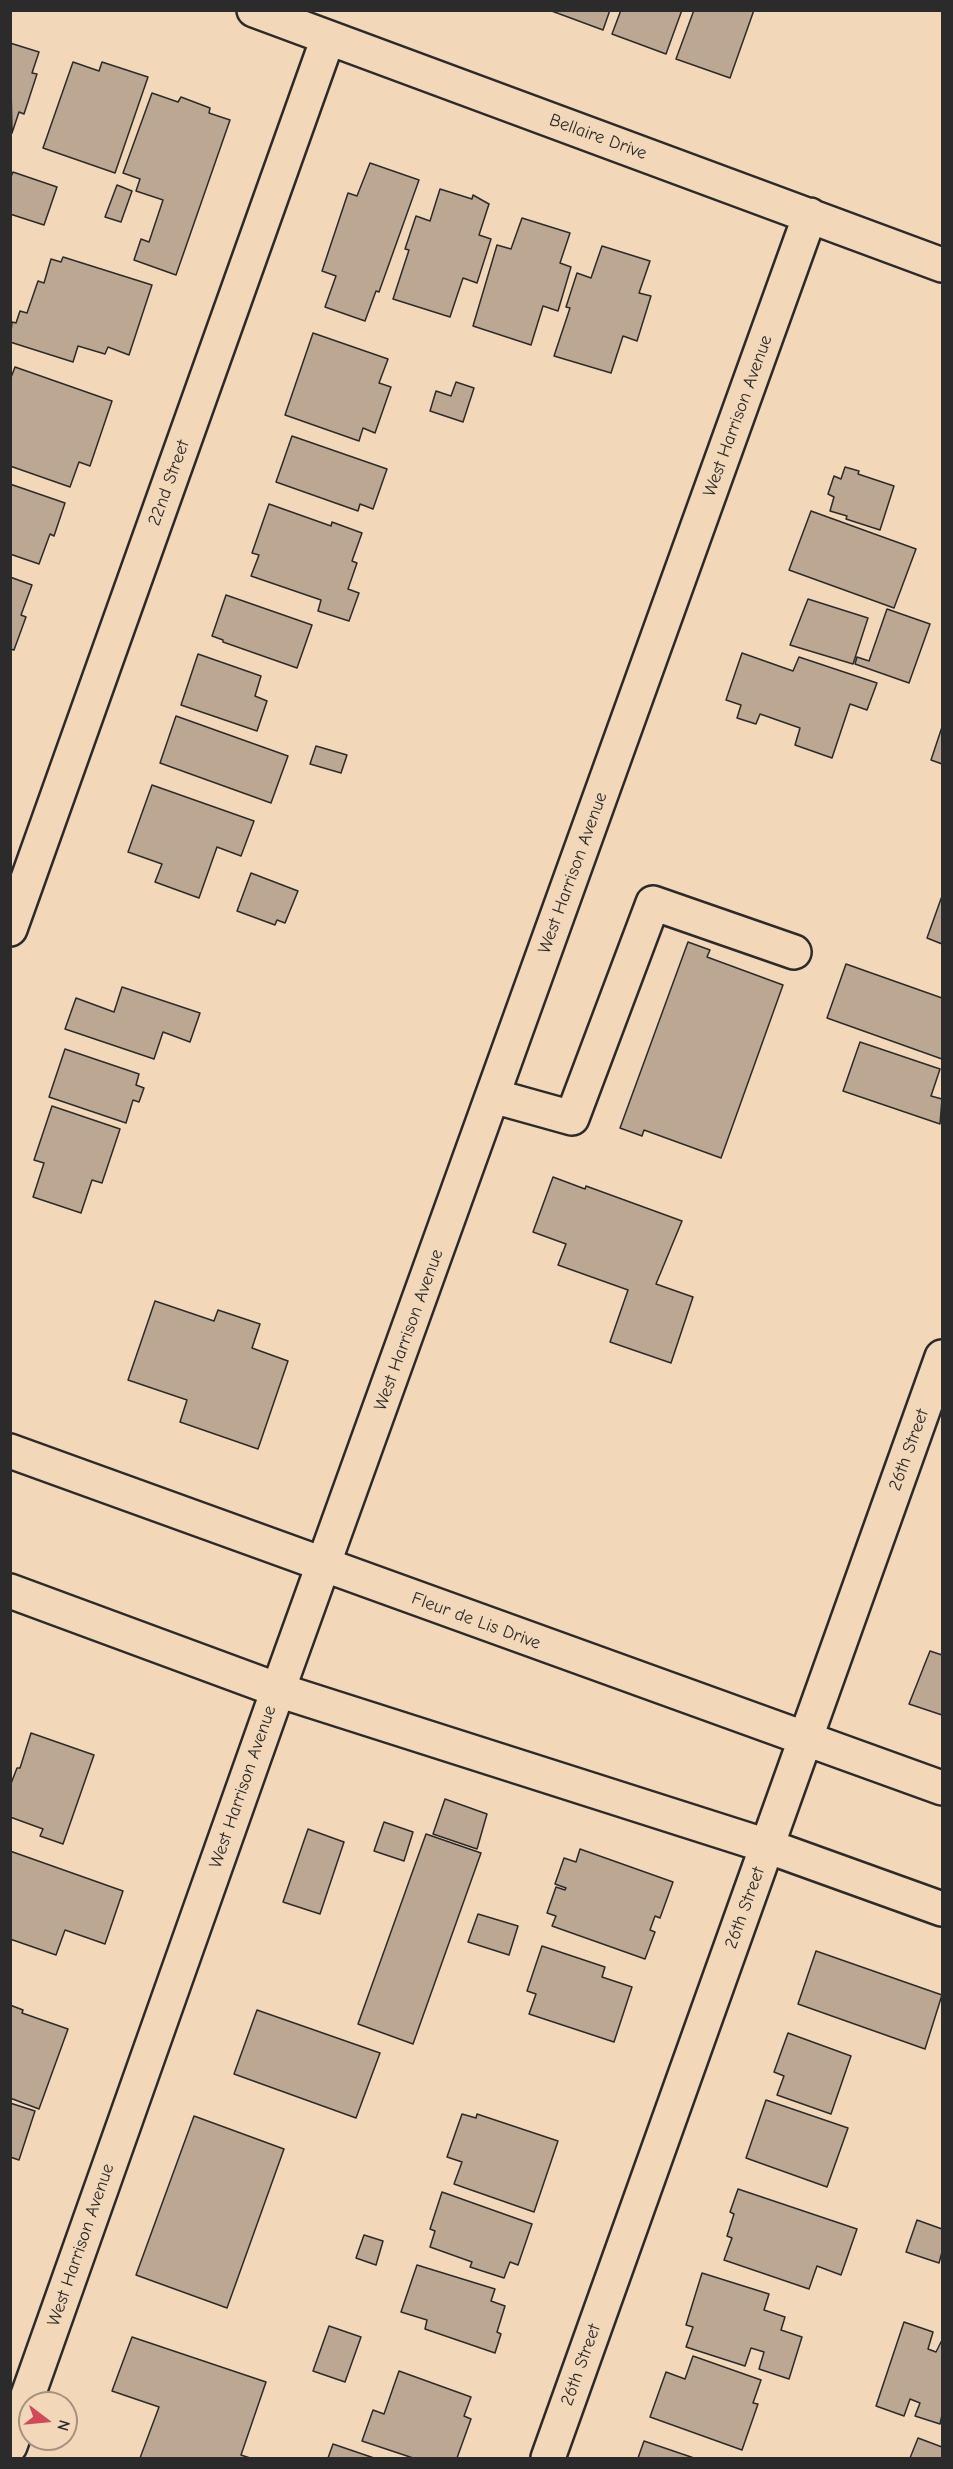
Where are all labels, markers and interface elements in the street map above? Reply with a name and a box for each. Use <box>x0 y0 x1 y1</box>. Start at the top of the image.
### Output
street label: Bellaire Drive <box>546 109 650 165</box>
street label: West Harrison Avenue <box>699 332 777 500</box>
street label: 22nd Street <box>144 437 194 529</box>
street label: West Harrison Avenue <box>534 789 612 957</box>
street label: West Harrison Avenue <box>370 1246 448 1414</box>
street label: 26th Street <box>884 1406 934 1494</box>
street label: Fleur de Lis Drive <box>409 1588 543 1654</box>
street label: West Harrison Avenue <box>205 1703 281 1871</box>
street label: 26th Street <box>720 1864 770 1952</box>
street label: West Harrison Avenue <box>43 2161 119 2329</box>
street label: 26th Street <box>556 2321 606 2409</box>
north arrow <box>18 2391 78 2451</box>
text: N <box>53 2418 73 2433</box>

